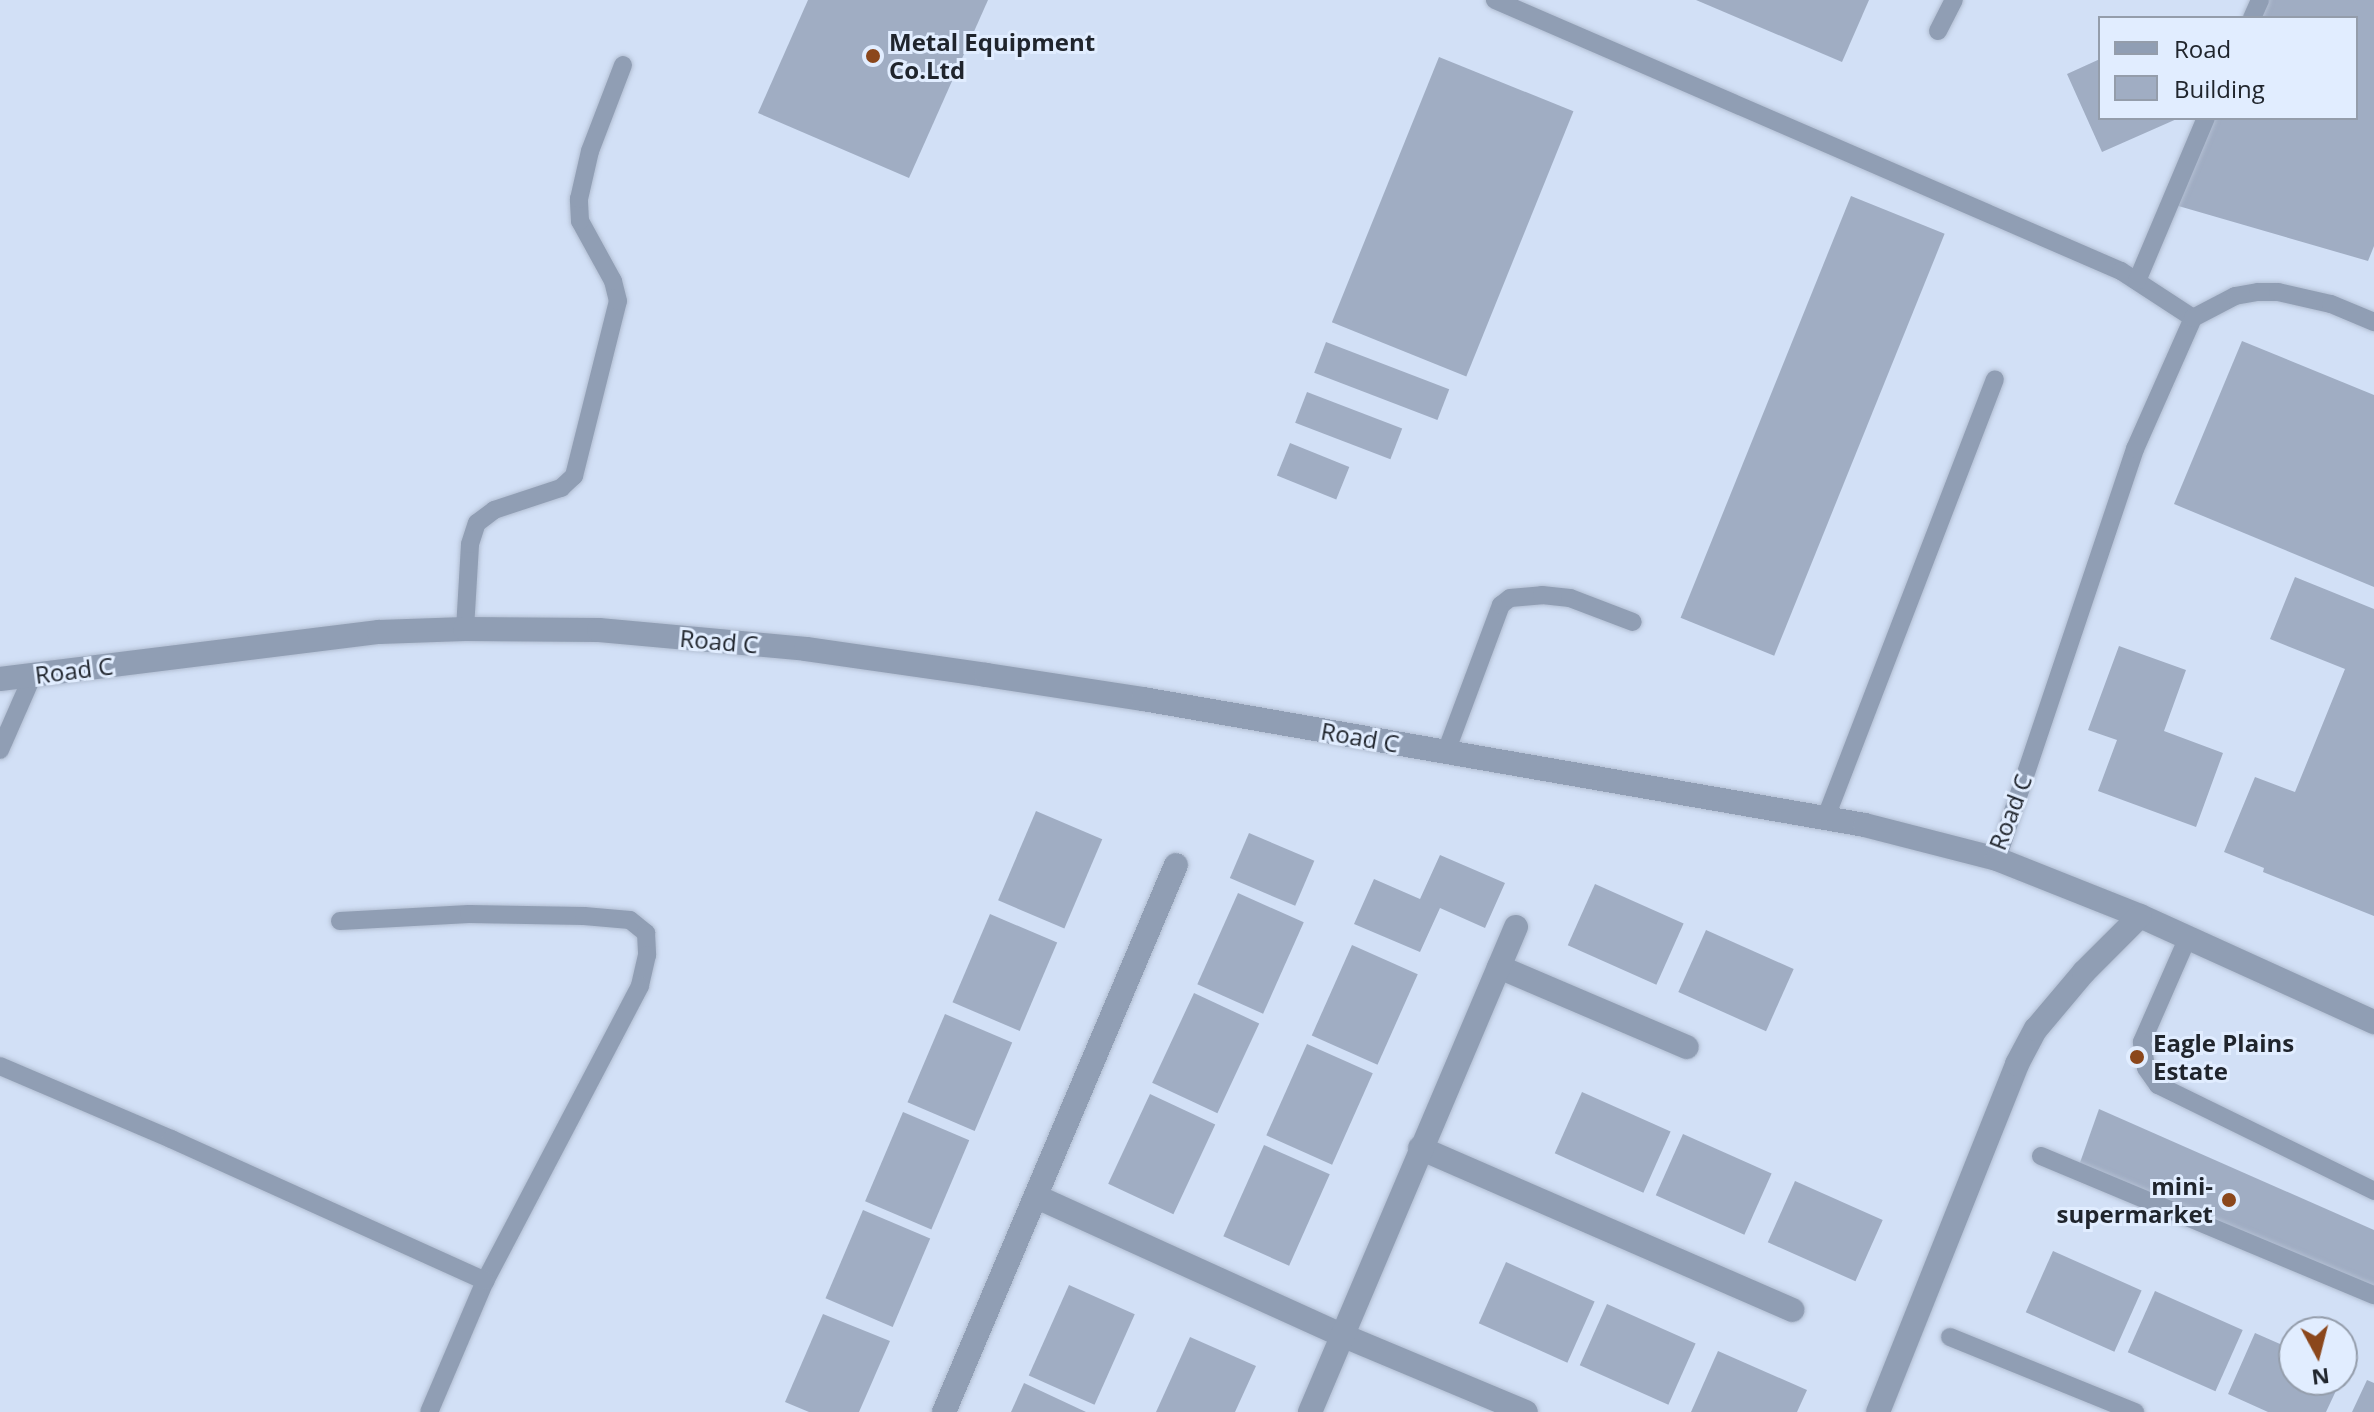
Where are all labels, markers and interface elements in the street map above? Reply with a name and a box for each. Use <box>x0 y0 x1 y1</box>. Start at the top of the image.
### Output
legend <box>2098 16 2358 120</box>
place label: Metal Equipment Co.Ltd <box>889 28 1095 84</box>
text: Road <box>2174 32 2231 65</box>
marker: Metal Equipment Co.Ltd <box>864 47 882 65</box>
text: Building <box>2174 72 2265 105</box>
street label: Road C <box>679 623 759 659</box>
street label: Road C <box>33 651 115 689</box>
street label: Road C <box>1319 716 1401 758</box>
street label: Road C <box>1982 770 2038 854</box>
place label: Eagle Plains Estate <box>2153 1029 2294 1085</box>
marker: Eagle Plains Estate <box>2128 1048 2146 1066</box>
place label: mini- supermarket <box>2057 1172 2213 1228</box>
marker: mini- supermarket <box>2220 1191 2238 1209</box>
north arrow <box>2278 1316 2358 1396</box>
text: N <box>2310 1362 2331 1394</box>

